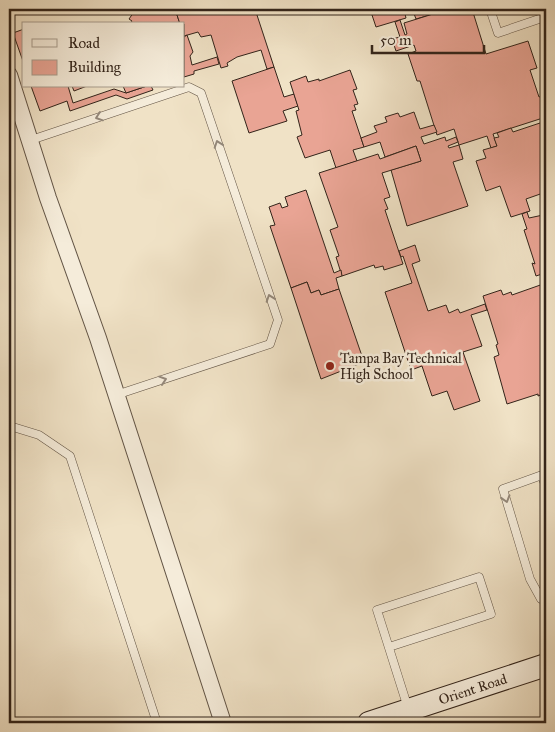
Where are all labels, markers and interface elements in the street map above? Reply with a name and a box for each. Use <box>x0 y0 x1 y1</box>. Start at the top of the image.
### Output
legend <box>22 22 185 88</box>
scale bar <box>372 22 485 54</box>
text: 50 m <box>380 31 412 49</box>
text: Road <box>68 34 100 52</box>
text: Building <box>68 58 122 76</box>
one-way arrow <box>95 111 103 121</box>
one-way arrow <box>214 140 224 149</box>
one-way arrow <box>266 294 276 302</box>
place label: Tampa Bay Technical High School <box>340 350 462 383</box>
marker: Tampa Bay Technical High School <box>324 360 336 372</box>
one-way arrow <box>158 376 166 386</box>
one-way arrow <box>500 494 510 502</box>
street label: Orient Road <box>436 670 509 709</box>

